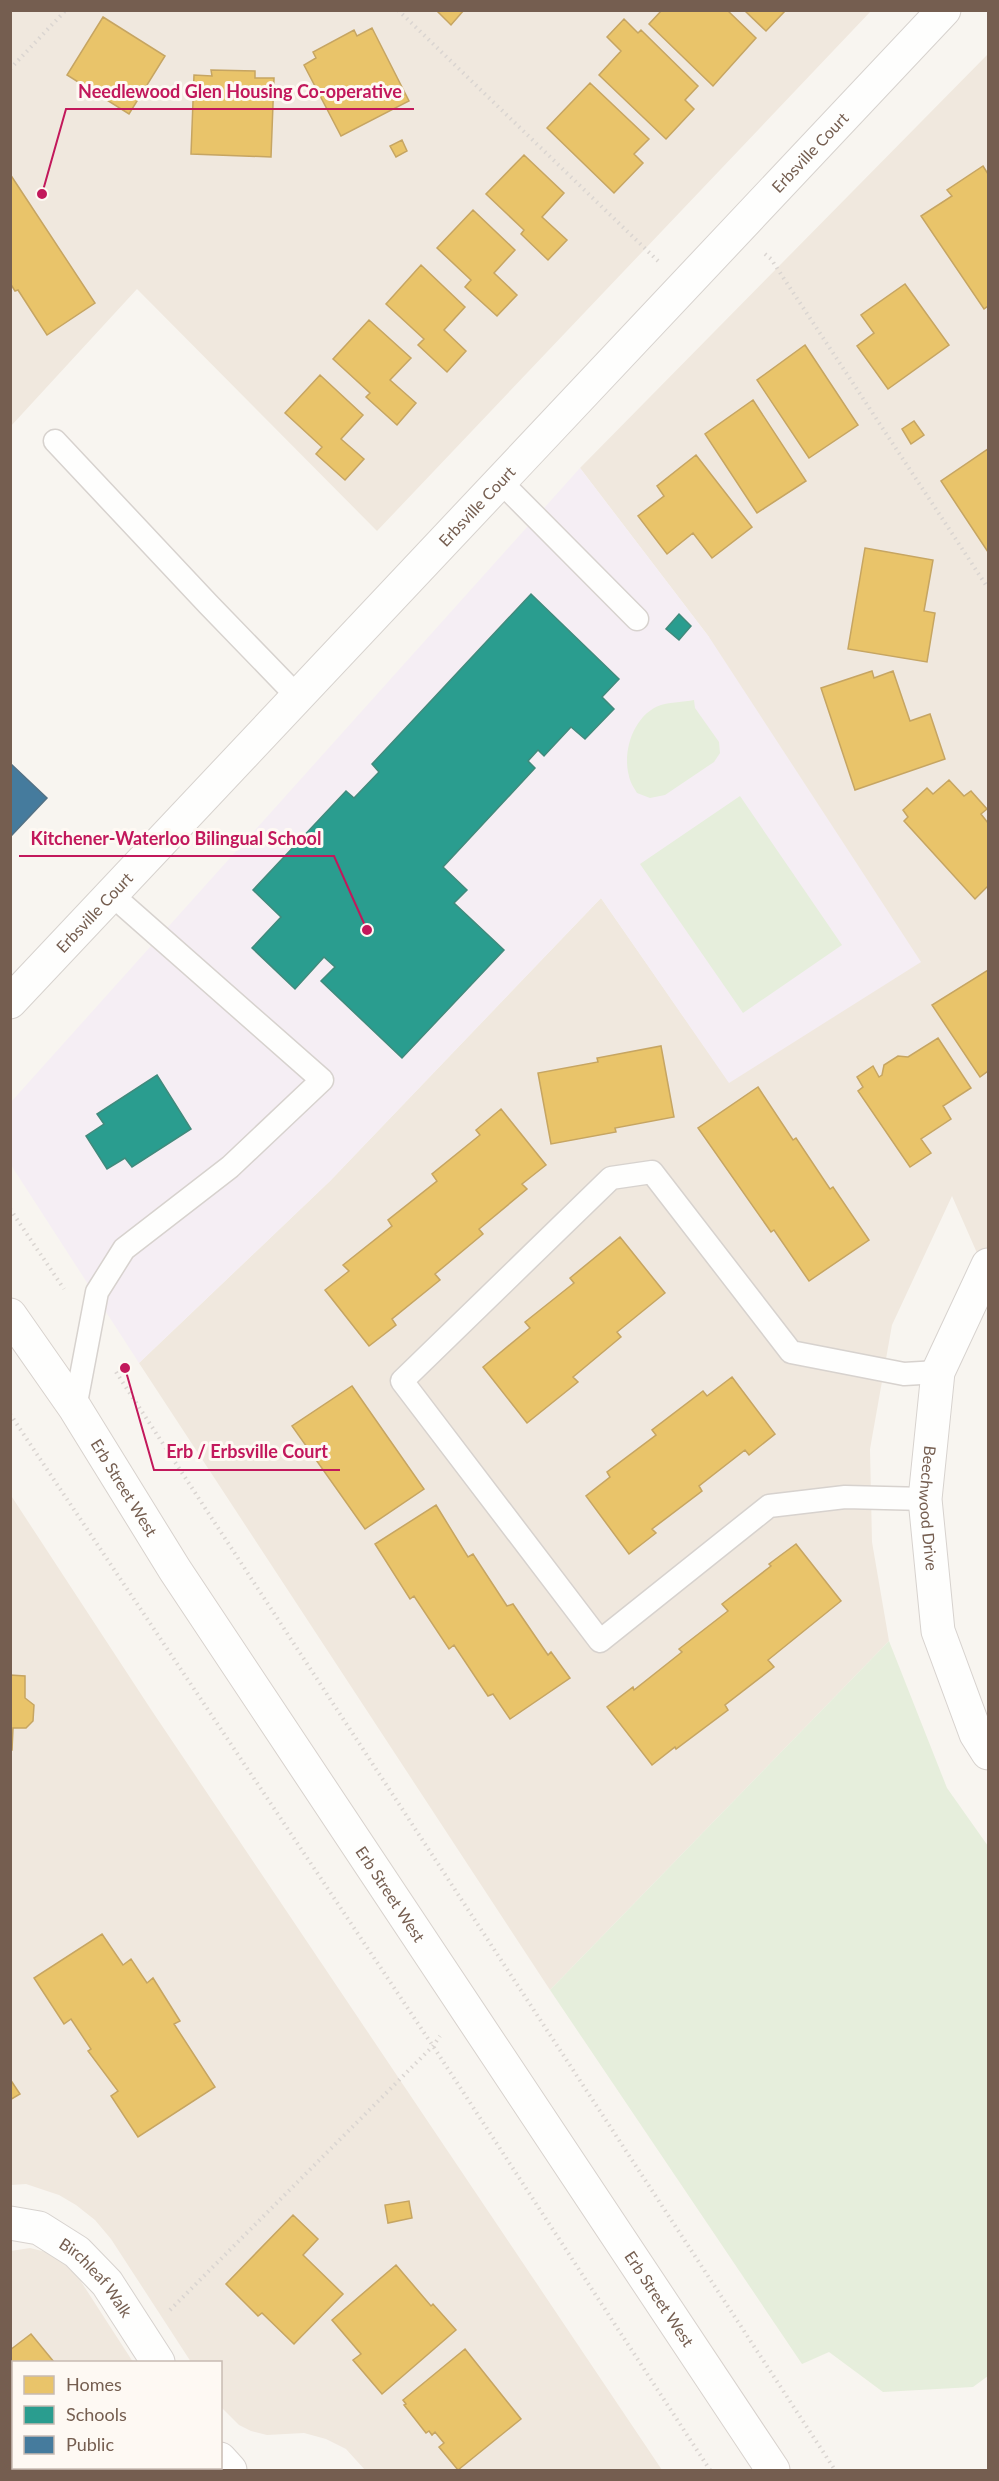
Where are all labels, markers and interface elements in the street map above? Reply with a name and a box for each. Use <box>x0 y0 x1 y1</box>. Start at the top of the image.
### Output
callout: Needlewood Glen Housing Co-operative <box>66 73 414 109</box>
text: Needlewood Glen Housing Co-operative <box>78 80 402 102</box>
street label: Erbsville Court <box>767 108 852 196</box>
street label: Erbsville Court <box>434 462 519 550</box>
callout: Kitchener-Waterloo Bilingual School <box>19 820 334 856</box>
text: Kitchener-Waterloo Bilingual School <box>31 827 321 849</box>
street label: Erbsville Court <box>52 868 136 956</box>
callout: Erb / Erbsville Court <box>154 1434 340 1470</box>
street label: Erb Street West <box>87 1435 162 1540</box>
text: Erb / Erbsville Court <box>166 1440 328 1462</box>
street label: Beechwood Drive <box>916 1445 942 1572</box>
street label: Erb Street West <box>352 1842 430 1945</box>
street label: Birchleaf Walk <box>56 2233 137 2321</box>
street label: Erb Street West <box>621 2247 698 2350</box>
legend <box>12 2361 222 2469</box>
text: Homes <box>66 2373 122 2395</box>
text: Schools <box>66 2403 127 2425</box>
text: Public <box>66 2433 114 2455</box>

